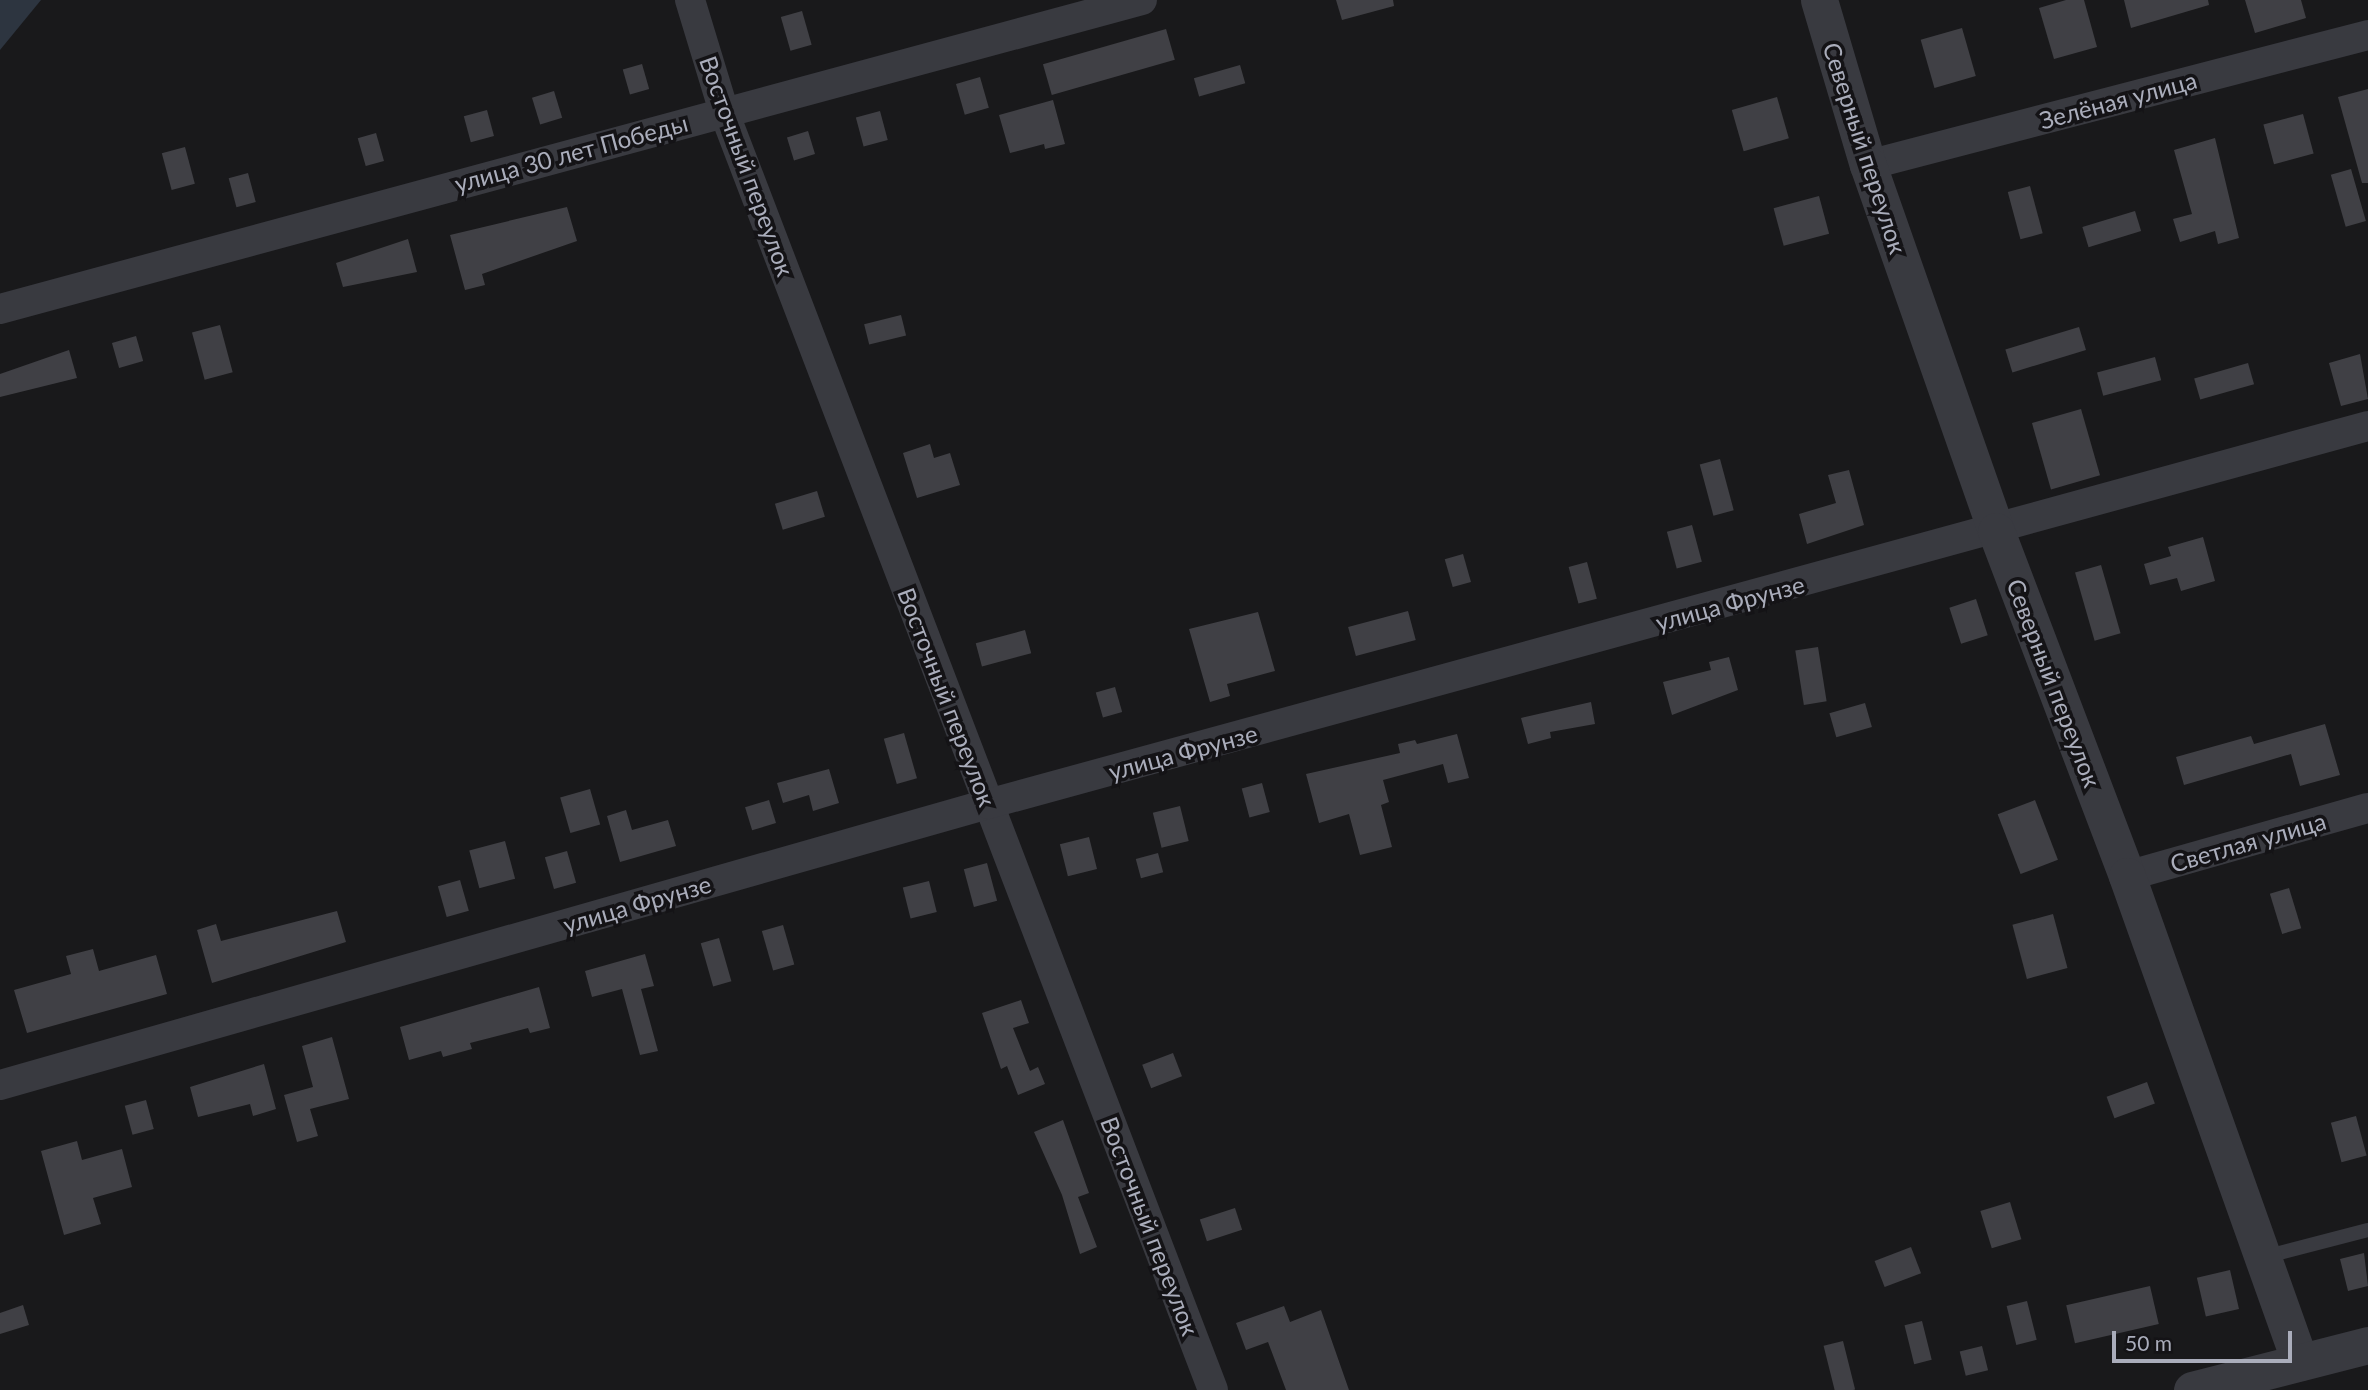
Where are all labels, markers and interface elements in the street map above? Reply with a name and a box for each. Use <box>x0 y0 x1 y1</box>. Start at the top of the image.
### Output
street label: Северный переулок <box>1817 39 1913 257</box>
street label: Восточный переулок <box>694 52 800 280</box>
street label: Зелёная улица <box>2036 65 2200 135</box>
street label: улица 30 лет Победы <box>451 108 691 198</box>
street label: улица Фрунзе <box>1653 569 1807 637</box>
street label: Северный переулок <box>2001 575 2107 791</box>
street label: Восточный переулок <box>892 583 1002 811</box>
street label: улица Фрунзе <box>1106 718 1260 786</box>
street label: Светлая улица <box>2167 806 2329 878</box>
street label: улица Фрунзе <box>560 869 714 939</box>
street label: Восточный переулок <box>1095 1112 1205 1340</box>
scale bar <box>2116 1316 2296 1360</box>
text: 50 m <box>2125 1330 2172 1355</box>

